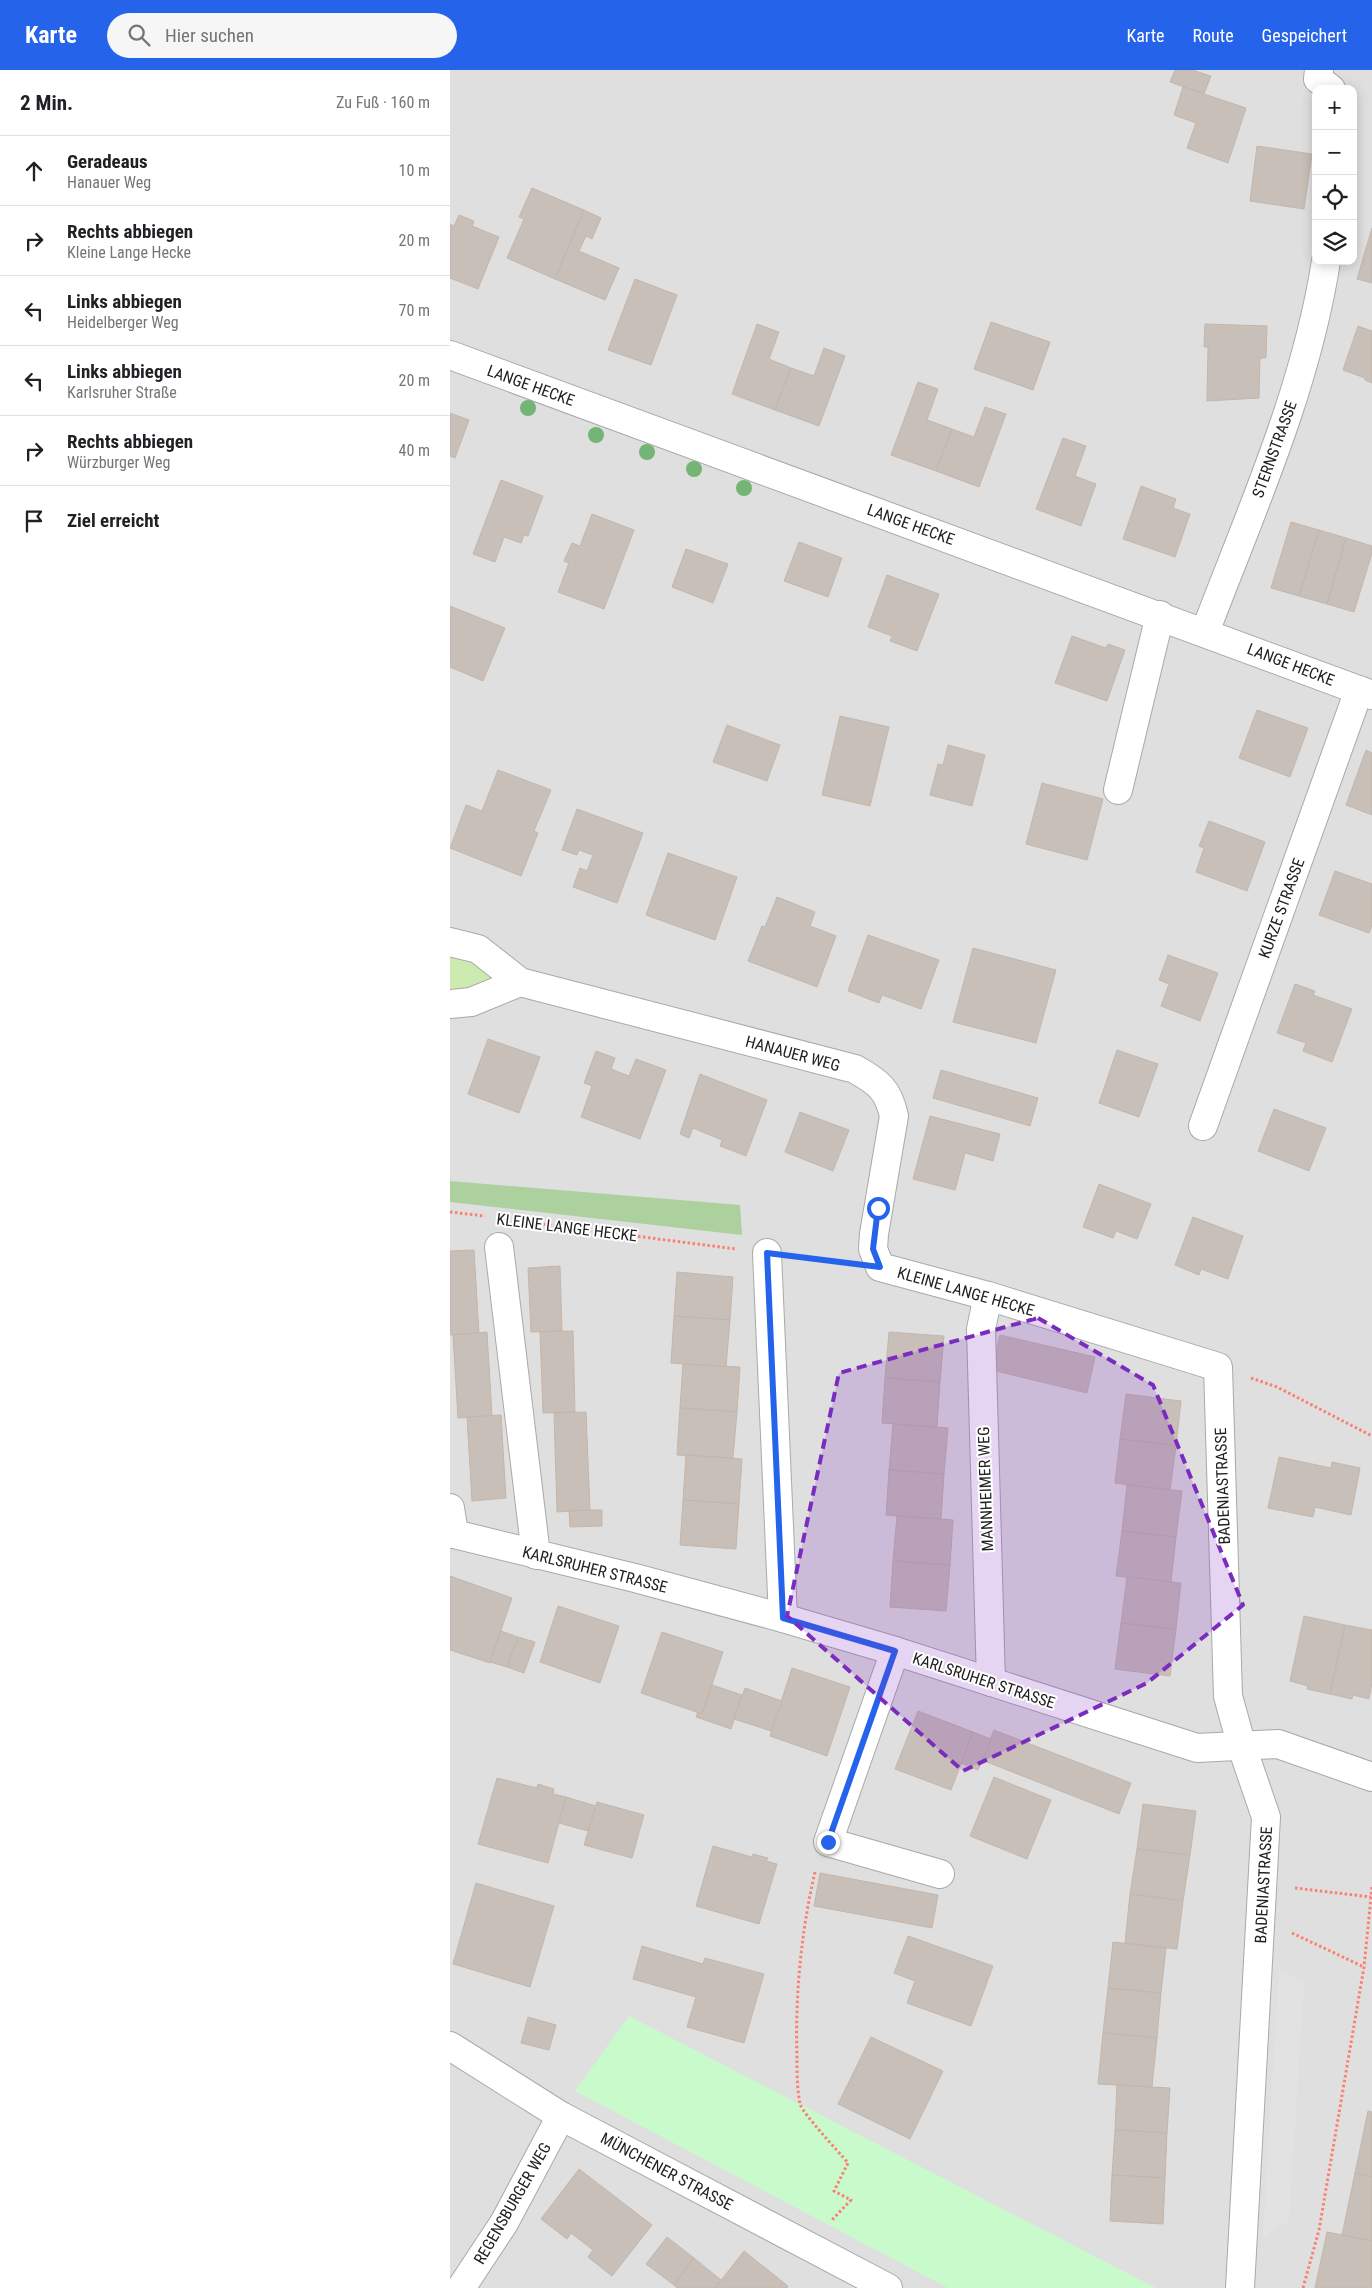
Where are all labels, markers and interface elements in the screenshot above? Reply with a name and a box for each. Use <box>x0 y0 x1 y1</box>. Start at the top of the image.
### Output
search box <box>107 13 457 58</box>
text: Karte <box>25 21 77 49</box>
icon: search <box>125 21 153 49</box>
text: Hier suchen <box>165 24 254 47</box>
text: Karte <box>1126 25 1165 46</box>
text: Route <box>1193 25 1234 46</box>
text: Gespeichert <box>1262 25 1347 46</box>
map controls <box>1312 85 1357 265</box>
button: + <box>1312 85 1357 130</box>
text: 2 Min. <box>20 91 73 115</box>
text: Zu Fuß · 160 m <box>336 93 430 112</box>
button: − <box>1312 130 1357 175</box>
text: Geradeaus <box>67 150 148 173</box>
icon: ahead <box>20 157 48 185</box>
text: 10 m <box>398 161 430 180</box>
text: Hanauer Weg <box>67 173 151 192</box>
button: locate <box>1312 175 1357 220</box>
text: Rechts abbiegen <box>67 220 193 243</box>
button: layers <box>1312 220 1357 265</box>
icon: right <box>20 227 48 255</box>
text: 20 m <box>398 231 430 250</box>
text: Kleine Lange Hecke <box>67 243 191 262</box>
text: Links abbiegen <box>67 290 182 313</box>
icon: left <box>20 297 48 325</box>
text: 70 m <box>398 301 430 320</box>
text: Heidelberger Weg <box>67 313 179 332</box>
text: Links abbiegen <box>67 360 182 383</box>
street label: LANGE HECKE <box>485 361 577 410</box>
icon: left <box>20 367 48 395</box>
text: 20 m <box>398 371 430 390</box>
text: Karlsruher Straße <box>67 383 177 402</box>
street label: STERNSTRASSE <box>1248 398 1301 500</box>
text: Rechts abbiegen <box>67 430 193 453</box>
icon: right <box>20 437 48 465</box>
text: 40 m <box>398 441 430 460</box>
text: Würzburger Weg <box>67 453 170 472</box>
street label: LANGE HECKE <box>865 500 957 549</box>
icon: arrive <box>20 507 48 535</box>
text: Ziel erreicht <box>67 509 159 532</box>
street label: LANGE HECKE <box>1245 639 1337 690</box>
street label: KURZE STRASSE <box>1255 856 1308 961</box>
street label: HANAUER WEG <box>743 1032 842 1075</box>
route start <box>867 1197 890 1220</box>
street label: KLEINE LANGE HECKE <box>496 1209 638 1246</box>
street label: KLEINE LANGE HECKE <box>895 1263 1036 1320</box>
street label: MANNHEIMER WEG <box>974 1426 997 1552</box>
street label: BADENIASTRASSE <box>1211 1427 1234 1545</box>
street label: KARLSRUHER STRASSE <box>520 1542 669 1597</box>
street label: KARLSRUHER STRASSE <box>910 1648 1058 1713</box>
street label: BADENIASTRASSE <box>1251 1826 1276 1944</box>
route end <box>817 1831 840 1854</box>
street label: MÜNCHENER STRASSE <box>597 2129 736 2214</box>
street label: REGENSBURGER WEG <box>470 2139 555 2268</box>

